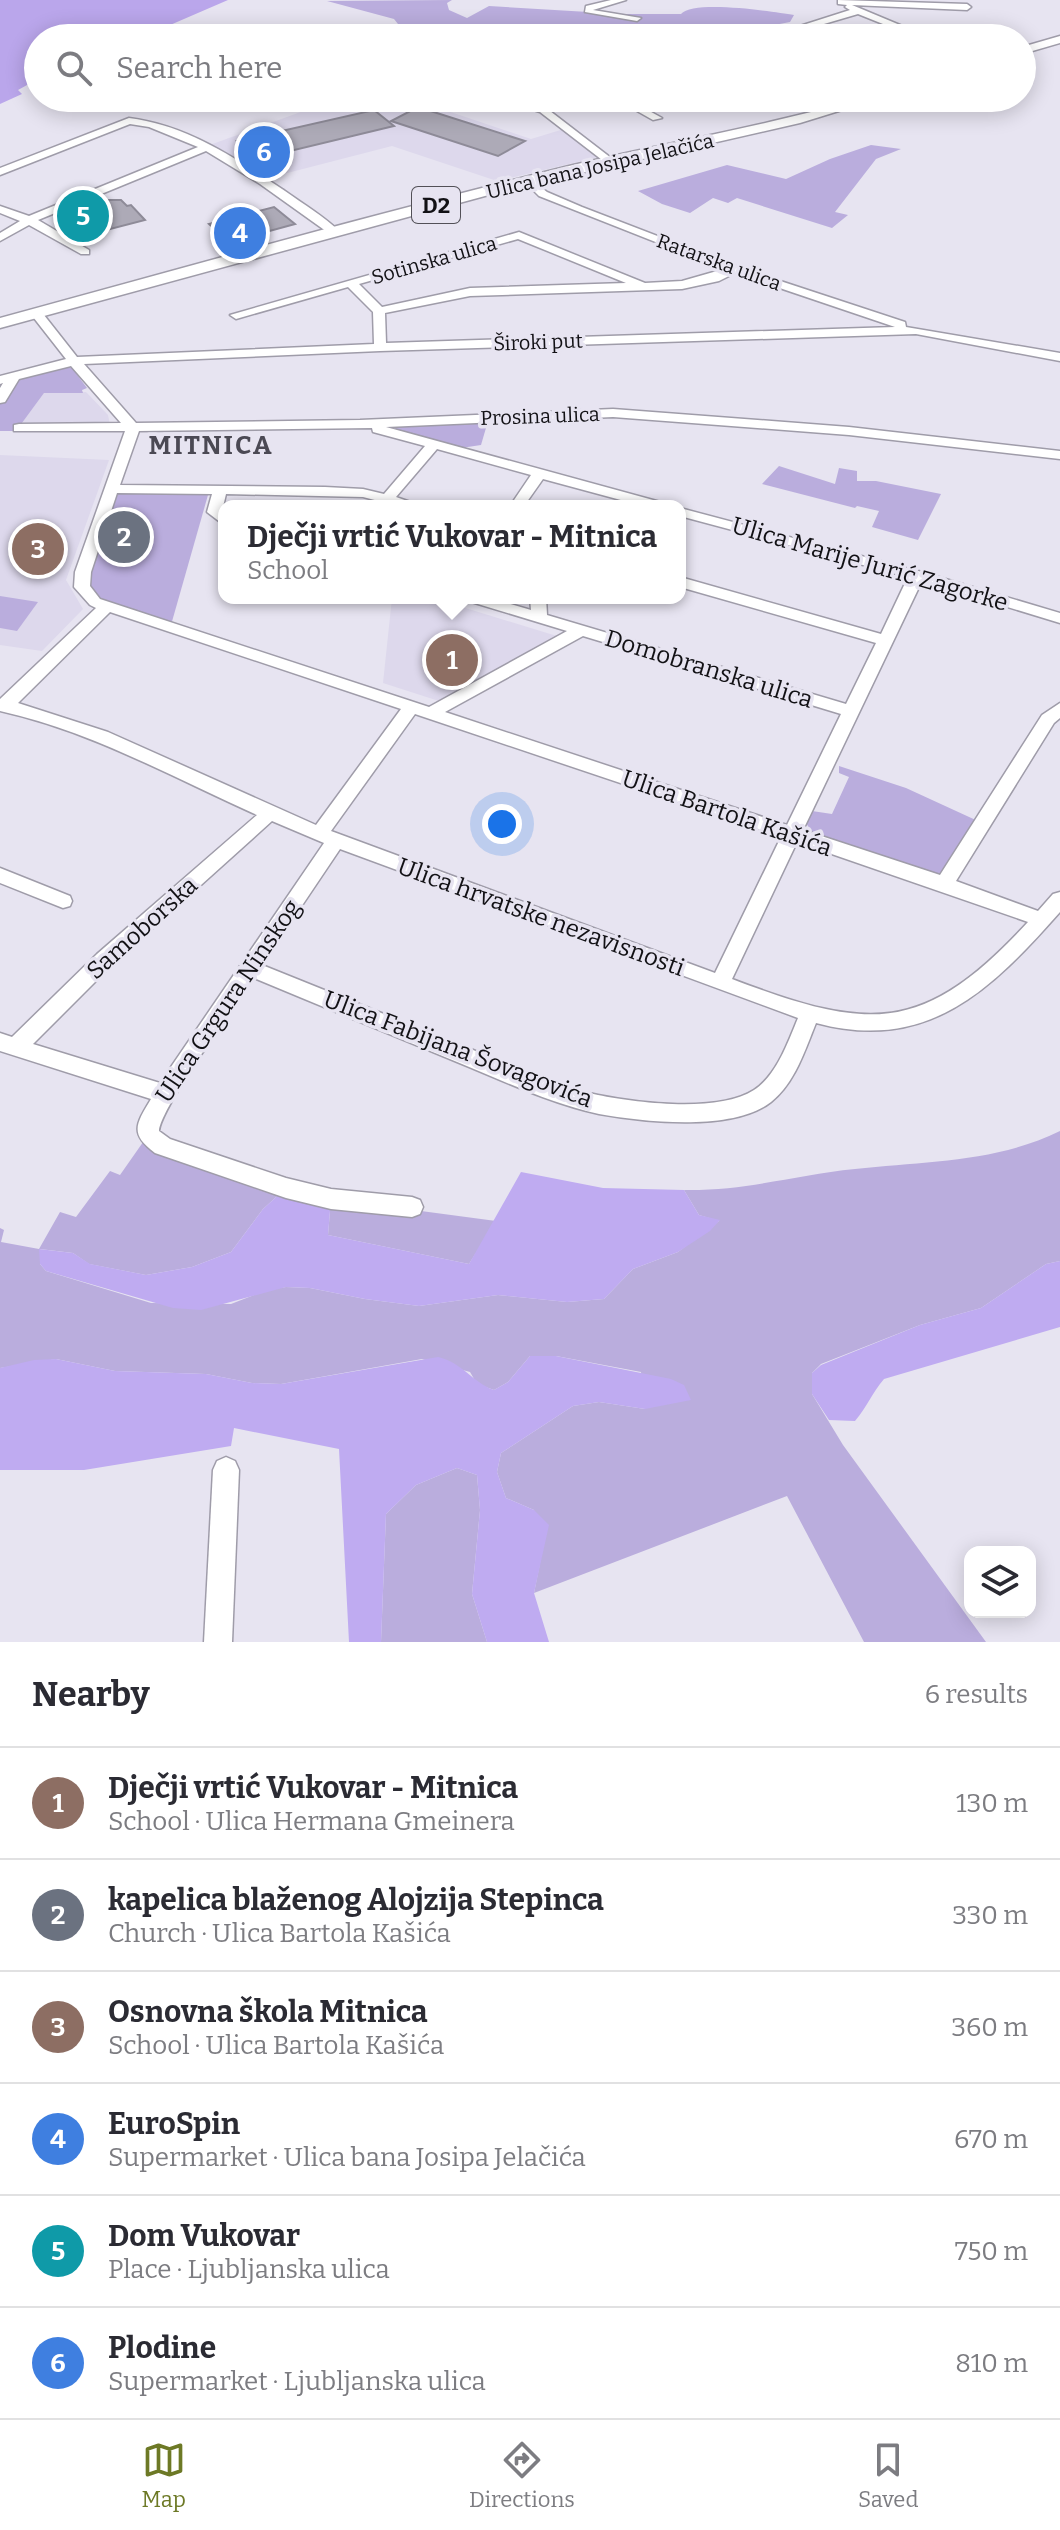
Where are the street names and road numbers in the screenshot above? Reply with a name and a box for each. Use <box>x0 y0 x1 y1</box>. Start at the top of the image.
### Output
street label: Ulica bana Josipa Jelačića <box>484 128 716 204</box>
road number: D2 <box>412 187 460 223</box>
street label: Ratarska ulica <box>654 228 784 296</box>
street label: Sotinska ulica <box>369 231 500 289</box>
street label: Široki put <box>493 328 583 356</box>
street label: Prosina ulica <box>480 402 600 430</box>
street label: Ulica Marije Jurić Zagorke <box>729 511 1011 617</box>
street label: Domobranska ulica <box>602 624 816 714</box>
street label: Ulica Bartola Kašića <box>618 764 836 862</box>
street label: Ulica hrvatske nezavisnosti <box>394 852 688 982</box>
street label: Samoborska <box>81 871 203 985</box>
street label: Ulica Grgura Ninskog <box>150 894 306 1108</box>
street label: Ulica Fabijana Šovagovića <box>320 984 597 1113</box>

